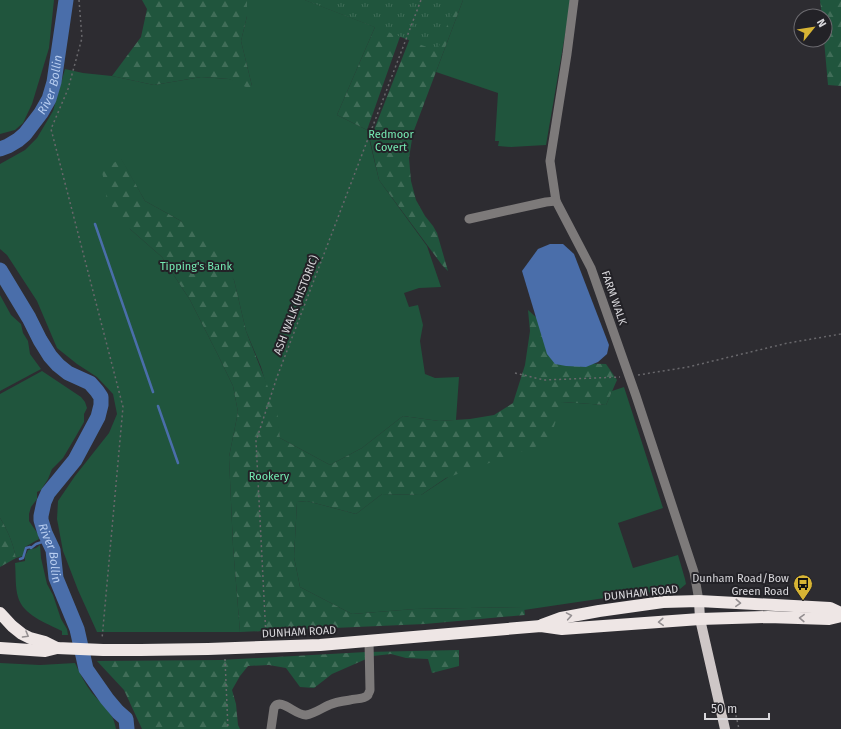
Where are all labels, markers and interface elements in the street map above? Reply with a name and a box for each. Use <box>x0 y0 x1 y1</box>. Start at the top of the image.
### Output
north arrow <box>793 8 833 48</box>
text: N <box>814 17 829 30</box>
water label: River Bollin <box>35 54 65 117</box>
park label: Redmoor Covert <box>368 128 415 154</box>
street label: ASH WALK (HISTORIC) <box>271 253 321 357</box>
park label: Tipping's Bank <box>160 260 232 273</box>
street label: FARM WALK <box>599 269 630 327</box>
park label: Rookery <box>249 470 290 483</box>
water label: River Bollin <box>35 522 64 585</box>
place label: Dunham Road/Bow Green Road <box>692 572 789 598</box>
bus stop icon: Dunham Road/Bow Green Road <box>792 573 814 601</box>
street label: DUNHAM ROAD <box>603 583 679 603</box>
one-way arrow <box>735 599 741 608</box>
one-way arrow <box>566 612 572 621</box>
one-way arrow <box>799 614 805 622</box>
one-way arrow <box>658 618 664 627</box>
street label: DUNHAM ROAD <box>261 624 337 640</box>
one-way arrow <box>22 630 29 638</box>
scale bar <box>705 695 769 721</box>
text: 50 m <box>711 702 737 716</box>

